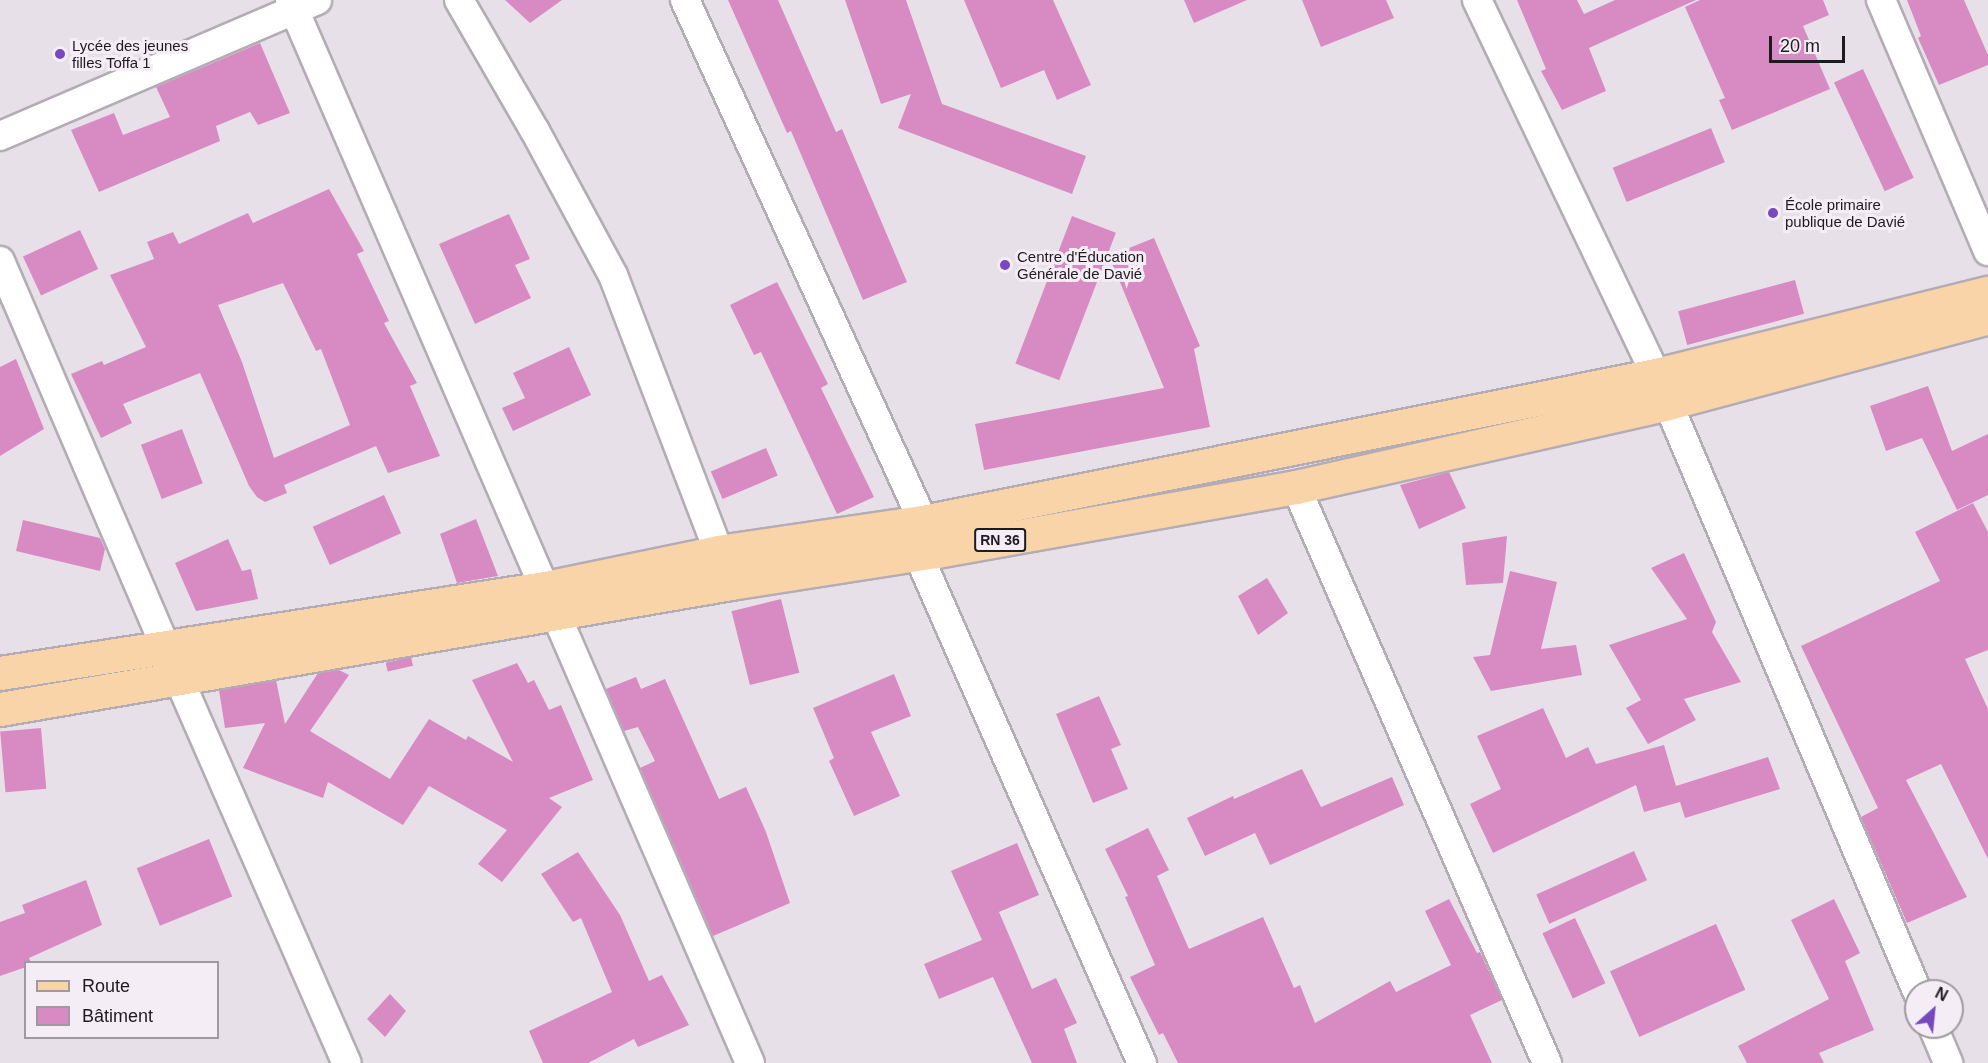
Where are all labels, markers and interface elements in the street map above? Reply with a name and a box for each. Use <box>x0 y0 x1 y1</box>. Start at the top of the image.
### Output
scale bar <box>1772 24 1848 62</box>
place label: Lycée des jeunes filles Toffa 1 <box>72 36 188 71</box>
text: 20 m <box>1780 36 1820 56</box>
marker: Lycée des jeunes filles Toffa 1 <box>53 47 67 61</box>
place label: École primaire publique de Davié <box>1785 195 1905 230</box>
marker: École primaire publique de Davié <box>1766 206 1780 220</box>
place label: Centre d'Éducation Générale de Davié <box>1017 247 1144 282</box>
marker: Centre d'Éducation Générale de Davié <box>998 258 1012 272</box>
road number: RN 36 <box>973 529 1027 551</box>
legend <box>24 961 219 1039</box>
text: Route <box>82 976 130 996</box>
north arrow <box>1904 979 1964 1039</box>
text: N <box>1932 984 1951 1004</box>
text: Bâtiment <box>82 1006 153 1026</box>

